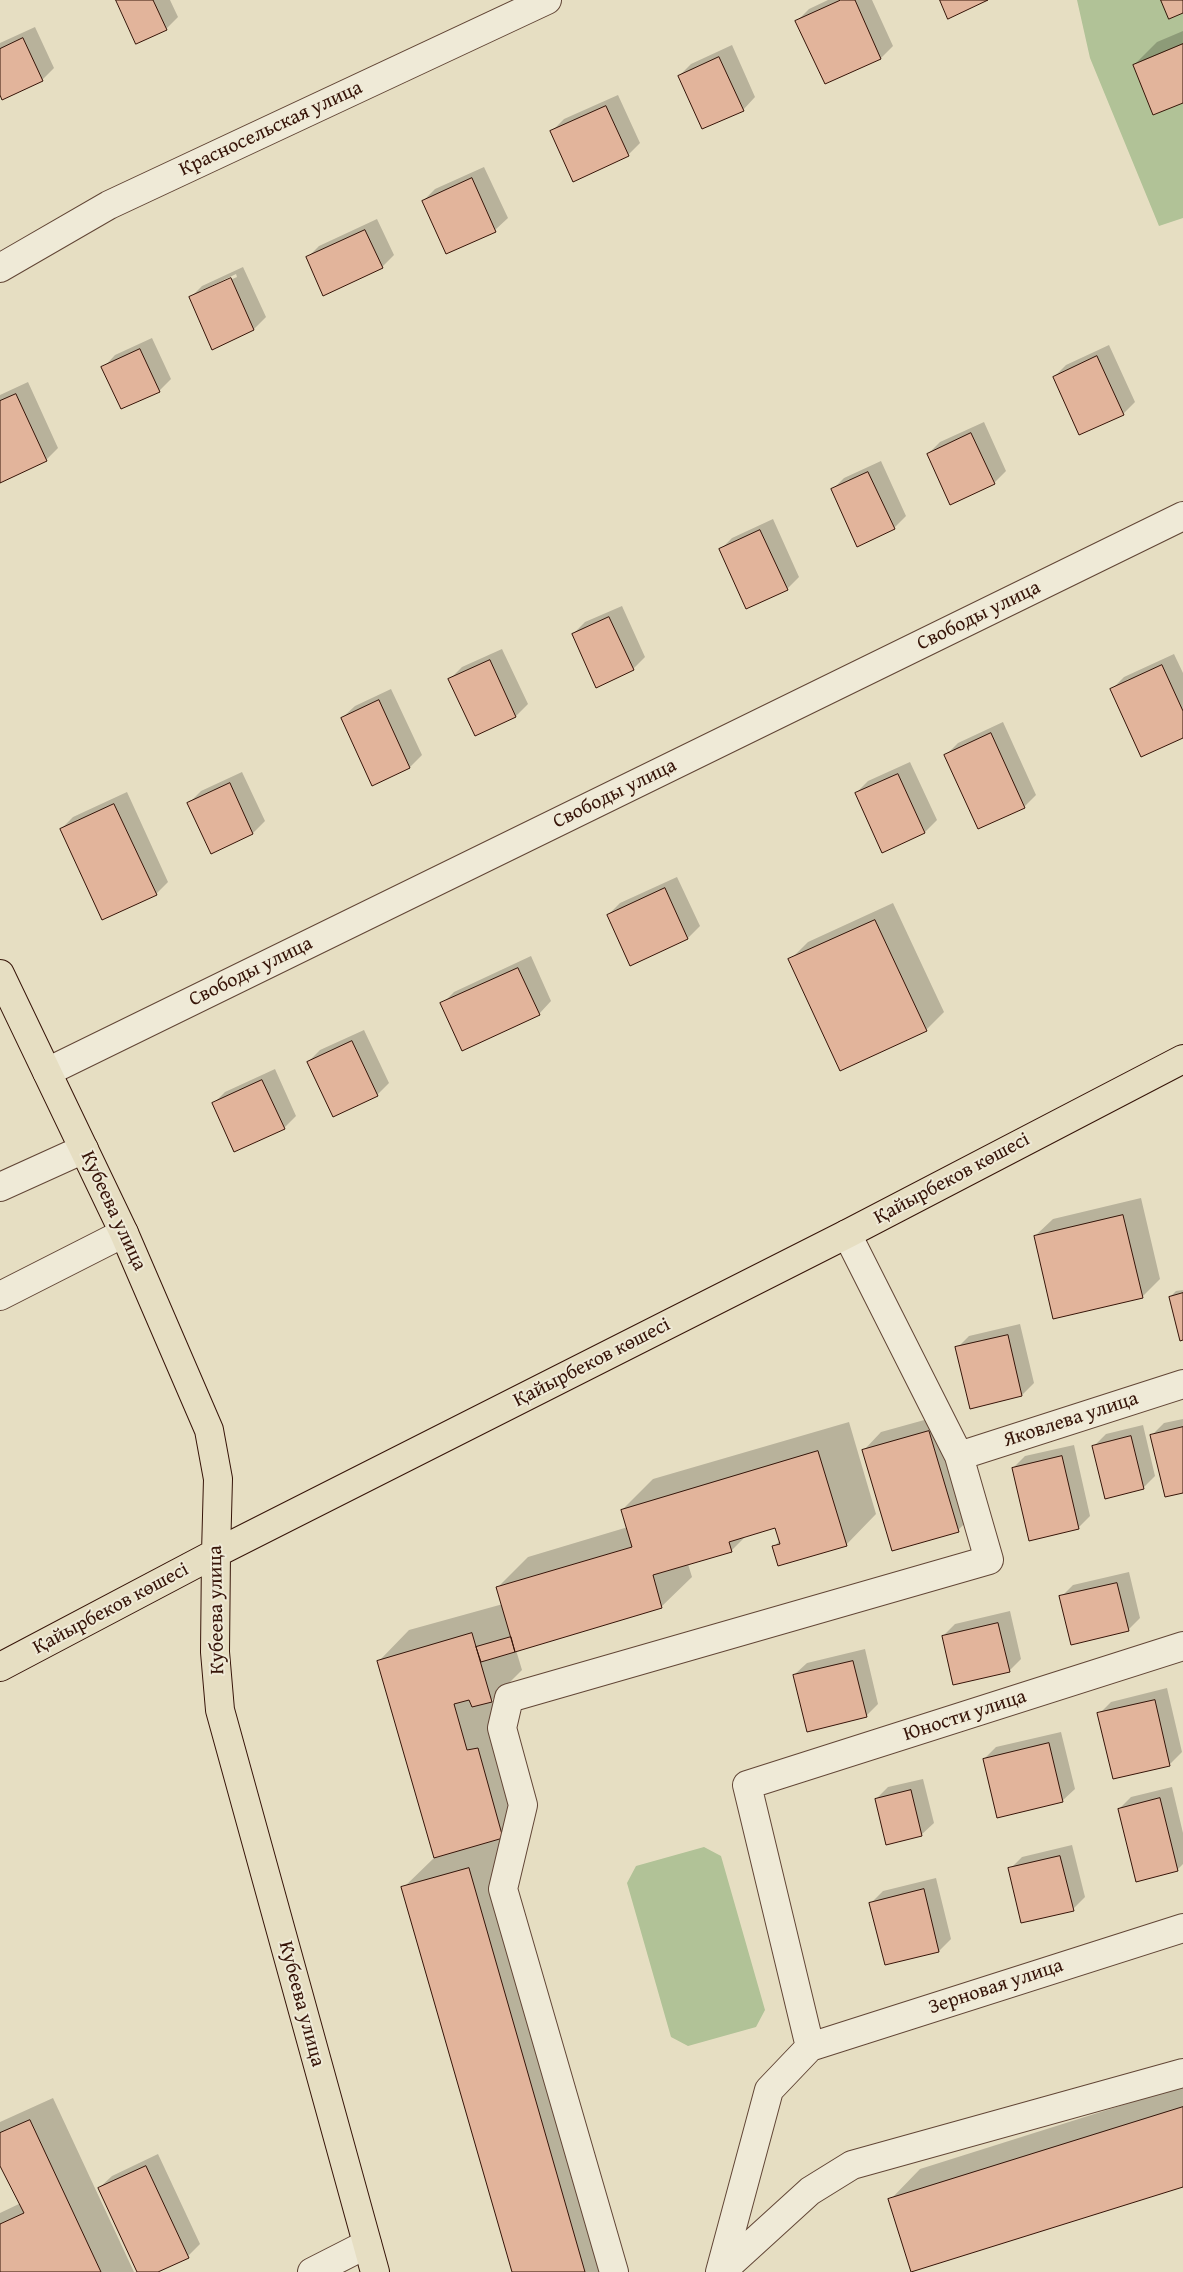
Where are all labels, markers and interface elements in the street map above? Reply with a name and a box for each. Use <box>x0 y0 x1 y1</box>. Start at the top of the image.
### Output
street label: Красносельская улица <box>176 76 366 182</box>
street label: Свободы улица <box>913 576 1045 656</box>
street label: Свободы улица <box>549 754 681 834</box>
street label: Свободы улица <box>185 932 317 1012</box>
street label: Қайырбеков көшесі <box>870 1128 1034 1230</box>
street label: Кубеева улица <box>75 1147 151 1275</box>
street label: Қайырбеков көшесі <box>509 1313 675 1413</box>
street label: Яковлева улица <box>1001 1387 1141 1453</box>
street label: Кубеева улица <box>204 1545 230 1675</box>
street label: Қайырбеков көшесі <box>29 1558 193 1660</box>
street label: Юности улица <box>901 1685 1029 1747</box>
street label: Кубеева улица <box>273 1939 329 2069</box>
street label: Зерновая улица <box>926 1954 1066 2020</box>

